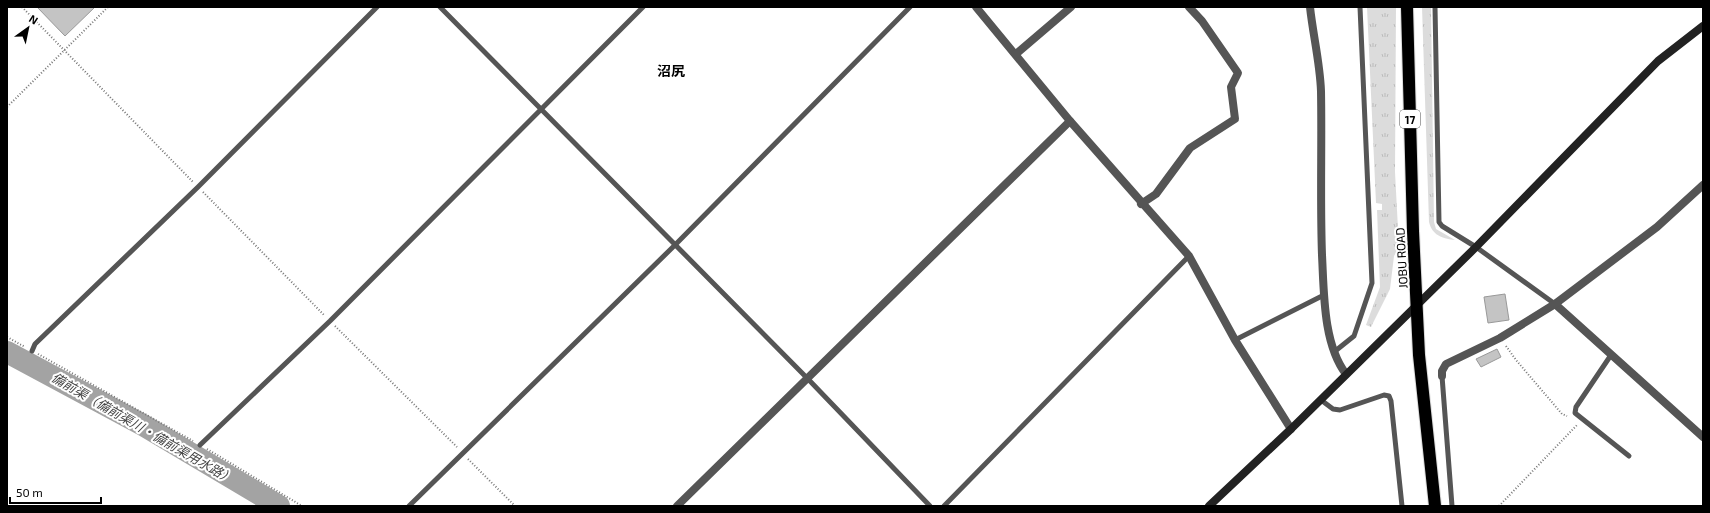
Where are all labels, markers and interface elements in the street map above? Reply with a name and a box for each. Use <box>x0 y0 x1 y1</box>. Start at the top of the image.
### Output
north arrow <box>8 8 48 48</box>
text: N <box>27 12 41 27</box>
district label: 沼尻 <box>657 62 685 79</box>
road number: 17 <box>1400 110 1420 128</box>
street label: JOBU ROAD <box>1392 227 1410 289</box>
water label: 備前渠（備前渠川・備前渠用水路） <box>49 369 237 487</box>
scale bar <box>10 479 101 505</box>
text: 50 m <box>16 485 43 499</box>

